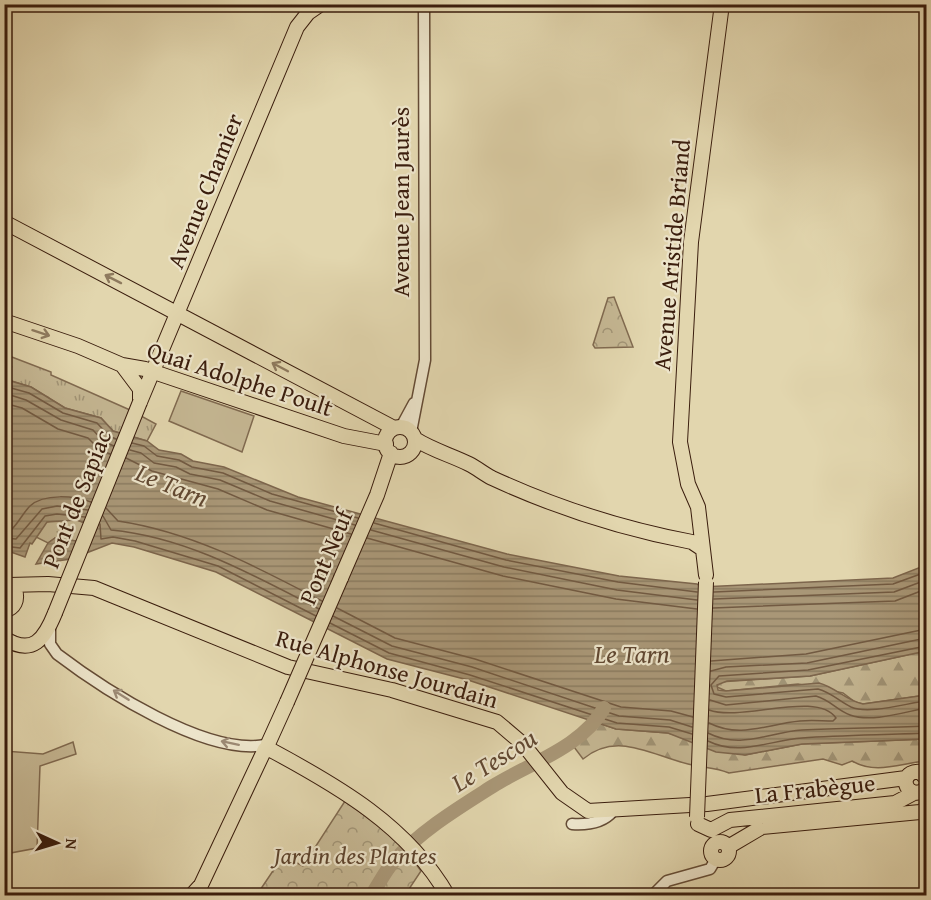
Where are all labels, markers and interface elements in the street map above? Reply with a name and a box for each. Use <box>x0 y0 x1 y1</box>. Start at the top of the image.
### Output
street label: Avenue Jean Jaurès <box>383 107 418 297</box>
street label: Avenue Chamier <box>158 108 252 274</box>
street label: Avenue Aristide Briand <box>644 138 699 372</box>
one-way arrow <box>105 273 122 285</box>
one-way arrow <box>31 329 50 340</box>
street label: Quai Adolphe Poult <box>143 332 338 425</box>
one-way arrow <box>272 361 289 373</box>
street label: Pont de Sapiac <box>33 424 120 573</box>
water label: Le Tarn <box>129 452 214 517</box>
street label: Pont Neuf <box>290 502 362 610</box>
street label: Rue Alphonse Jourdain <box>272 620 503 717</box>
water label: Le Tarn <box>593 634 670 673</box>
one-way arrow <box>113 689 130 701</box>
water label: Le Tescou <box>442 718 544 802</box>
one-way arrow <box>221 736 240 748</box>
street label: La Frabègue <box>753 765 877 812</box>
north arrow <box>27 813 87 873</box>
text: N <box>60 838 84 851</box>
park label: Jardin des Plantes <box>270 838 437 873</box>

